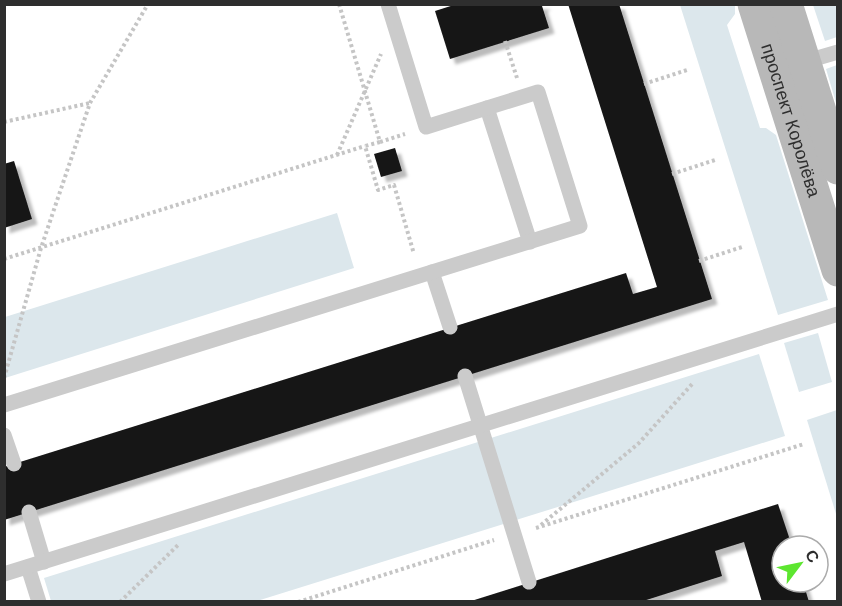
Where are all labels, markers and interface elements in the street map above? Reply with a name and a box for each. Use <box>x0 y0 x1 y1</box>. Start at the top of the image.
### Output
street label: проспект Королёва <box>757 41 825 201</box>
north arrow <box>770 534 830 594</box>
text: С <box>802 547 823 566</box>

